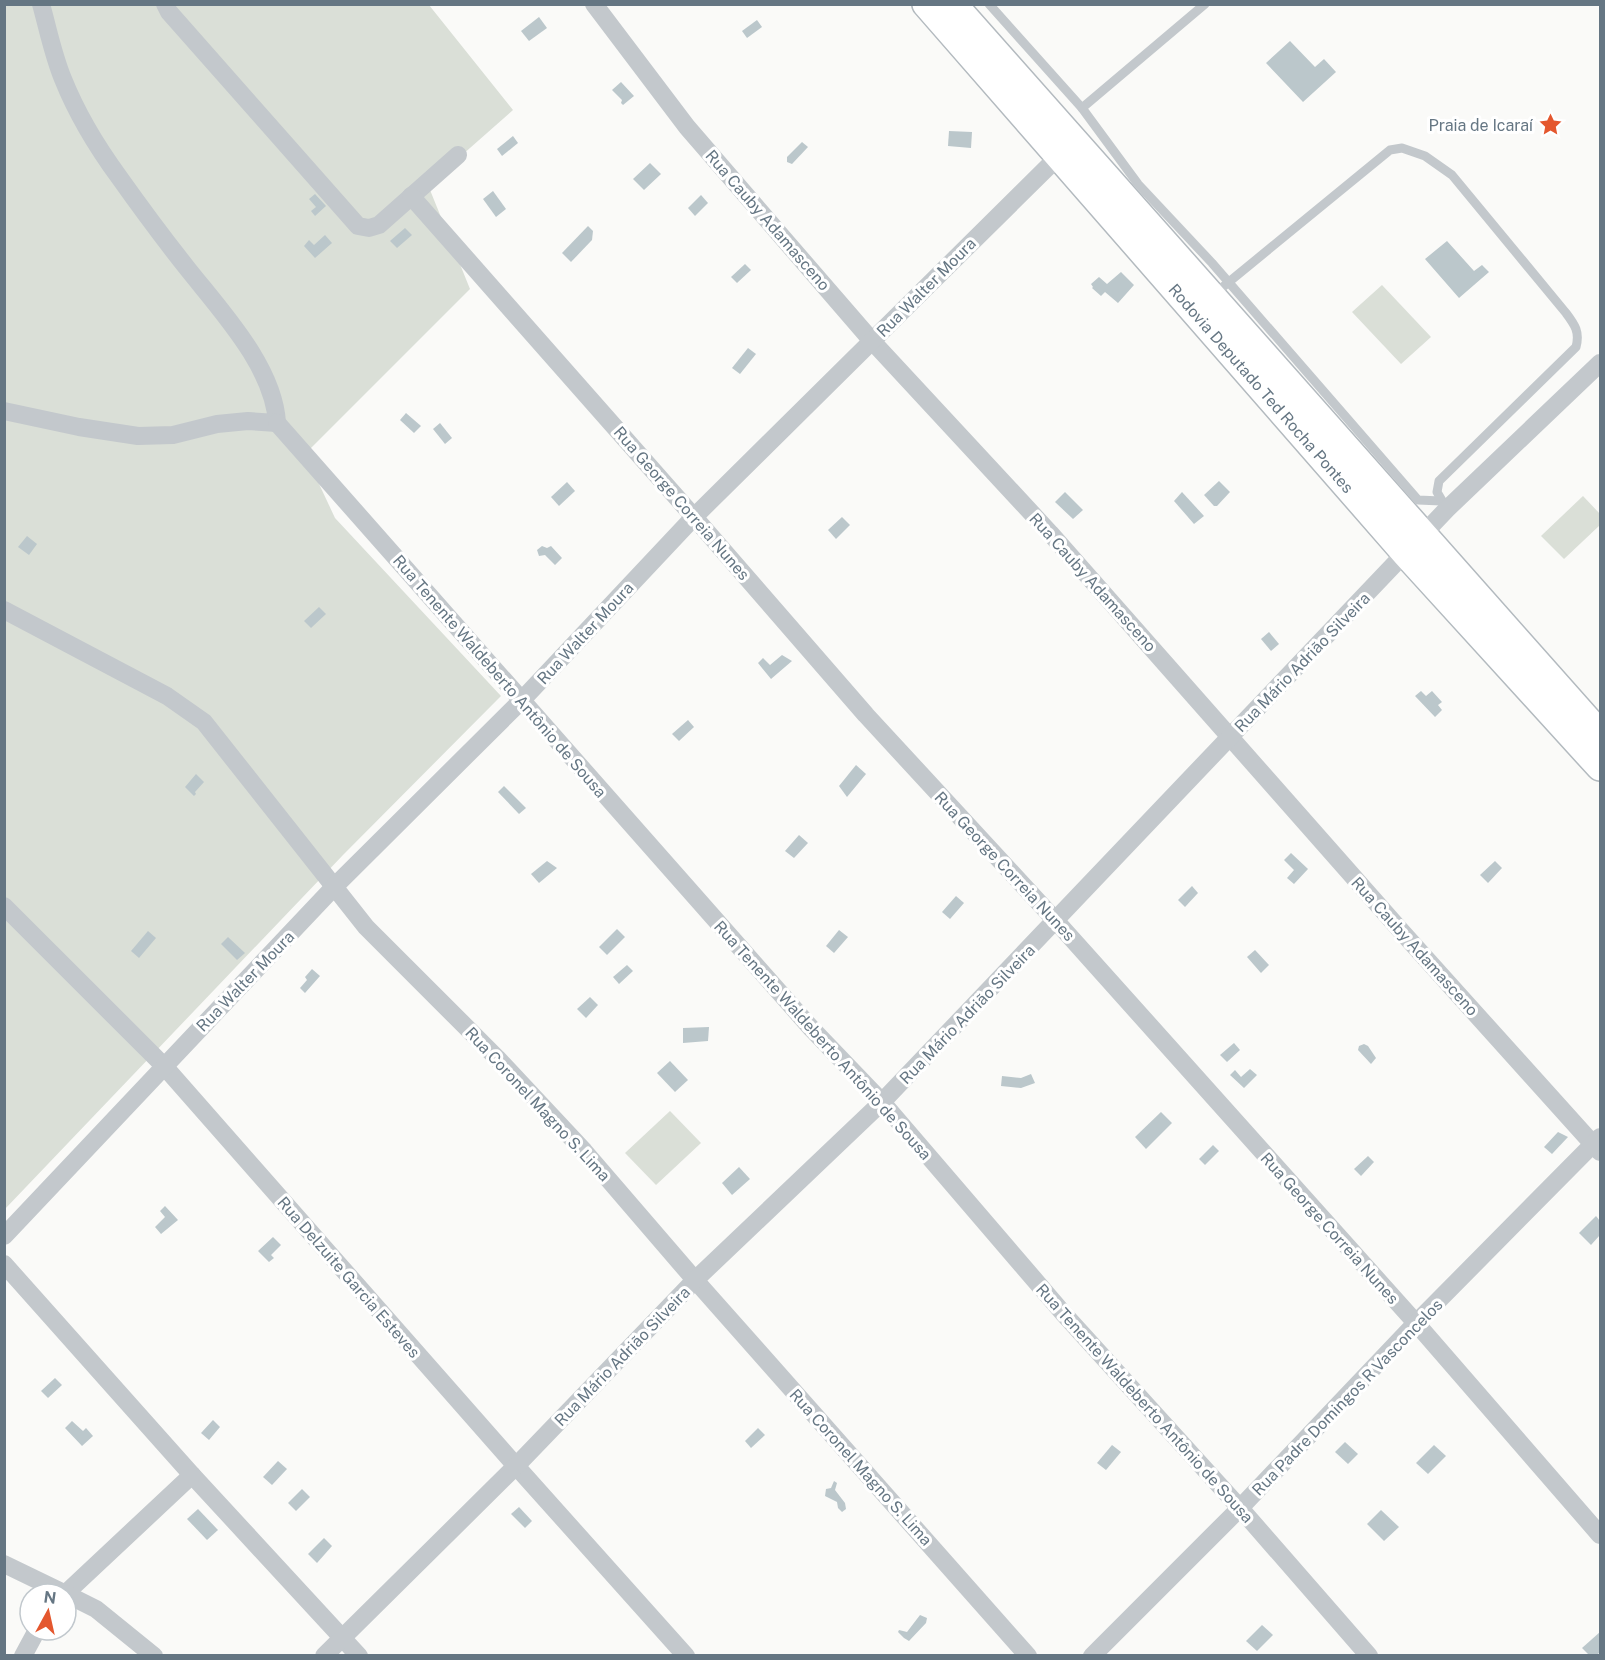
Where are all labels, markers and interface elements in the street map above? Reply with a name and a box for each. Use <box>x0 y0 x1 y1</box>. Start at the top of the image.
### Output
place icon: Praia de Icaraí <box>1538 112 1564 138</box>
place label: Praia de Icaraí <box>1429 116 1534 135</box>
street label: Rua Cauby Adamasceno <box>701 146 834 294</box>
street label: Rua Walter Moura <box>873 234 980 341</box>
street label: Rodovia Deputado Ted Rocha Pontes <box>1165 280 1357 497</box>
street label: Rua George Correia Nunes <box>610 423 753 584</box>
street label: Rua Cauby Adamasceno <box>1025 509 1160 656</box>
street label: Rua Tenente Waldeberto Antônio de Sousa <box>389 551 610 802</box>
street label: Rua Walter Moura <box>533 578 637 688</box>
street label: Rua Mário Adrião Silveira <box>1231 589 1374 736</box>
street label: Rua George Correia Nunes <box>930 788 1079 945</box>
street label: Rua Cauby Adamasceno <box>1347 873 1482 1020</box>
street label: Rua Tenente Waldeberto Antônio de Sousa <box>710 917 935 1164</box>
street label: Rua Walter Moura <box>193 927 298 1036</box>
street label: Rua Mário Adrião Silveira <box>896 941 1039 1088</box>
street label: Rua Coronel Magno S. Lima <box>461 1023 614 1185</box>
street label: Rua George Correia Nunes <box>1257 1149 1403 1308</box>
street label: Rua Delzuite Garcia Esteves <box>273 1193 424 1362</box>
street label: Rua Tenente Waldeberto Antônio de Sousa <box>1032 1280 1257 1527</box>
street label: Rua Mário Adrião Silveira <box>551 1283 694 1430</box>
street label: Rua Padre Domingos R Vasconcelos <box>1248 1295 1446 1499</box>
street label: Rua Coronel Magno S. Lima <box>785 1385 936 1549</box>
north arrow <box>18 1582 78 1642</box>
text: N <box>42 1587 58 1608</box>

